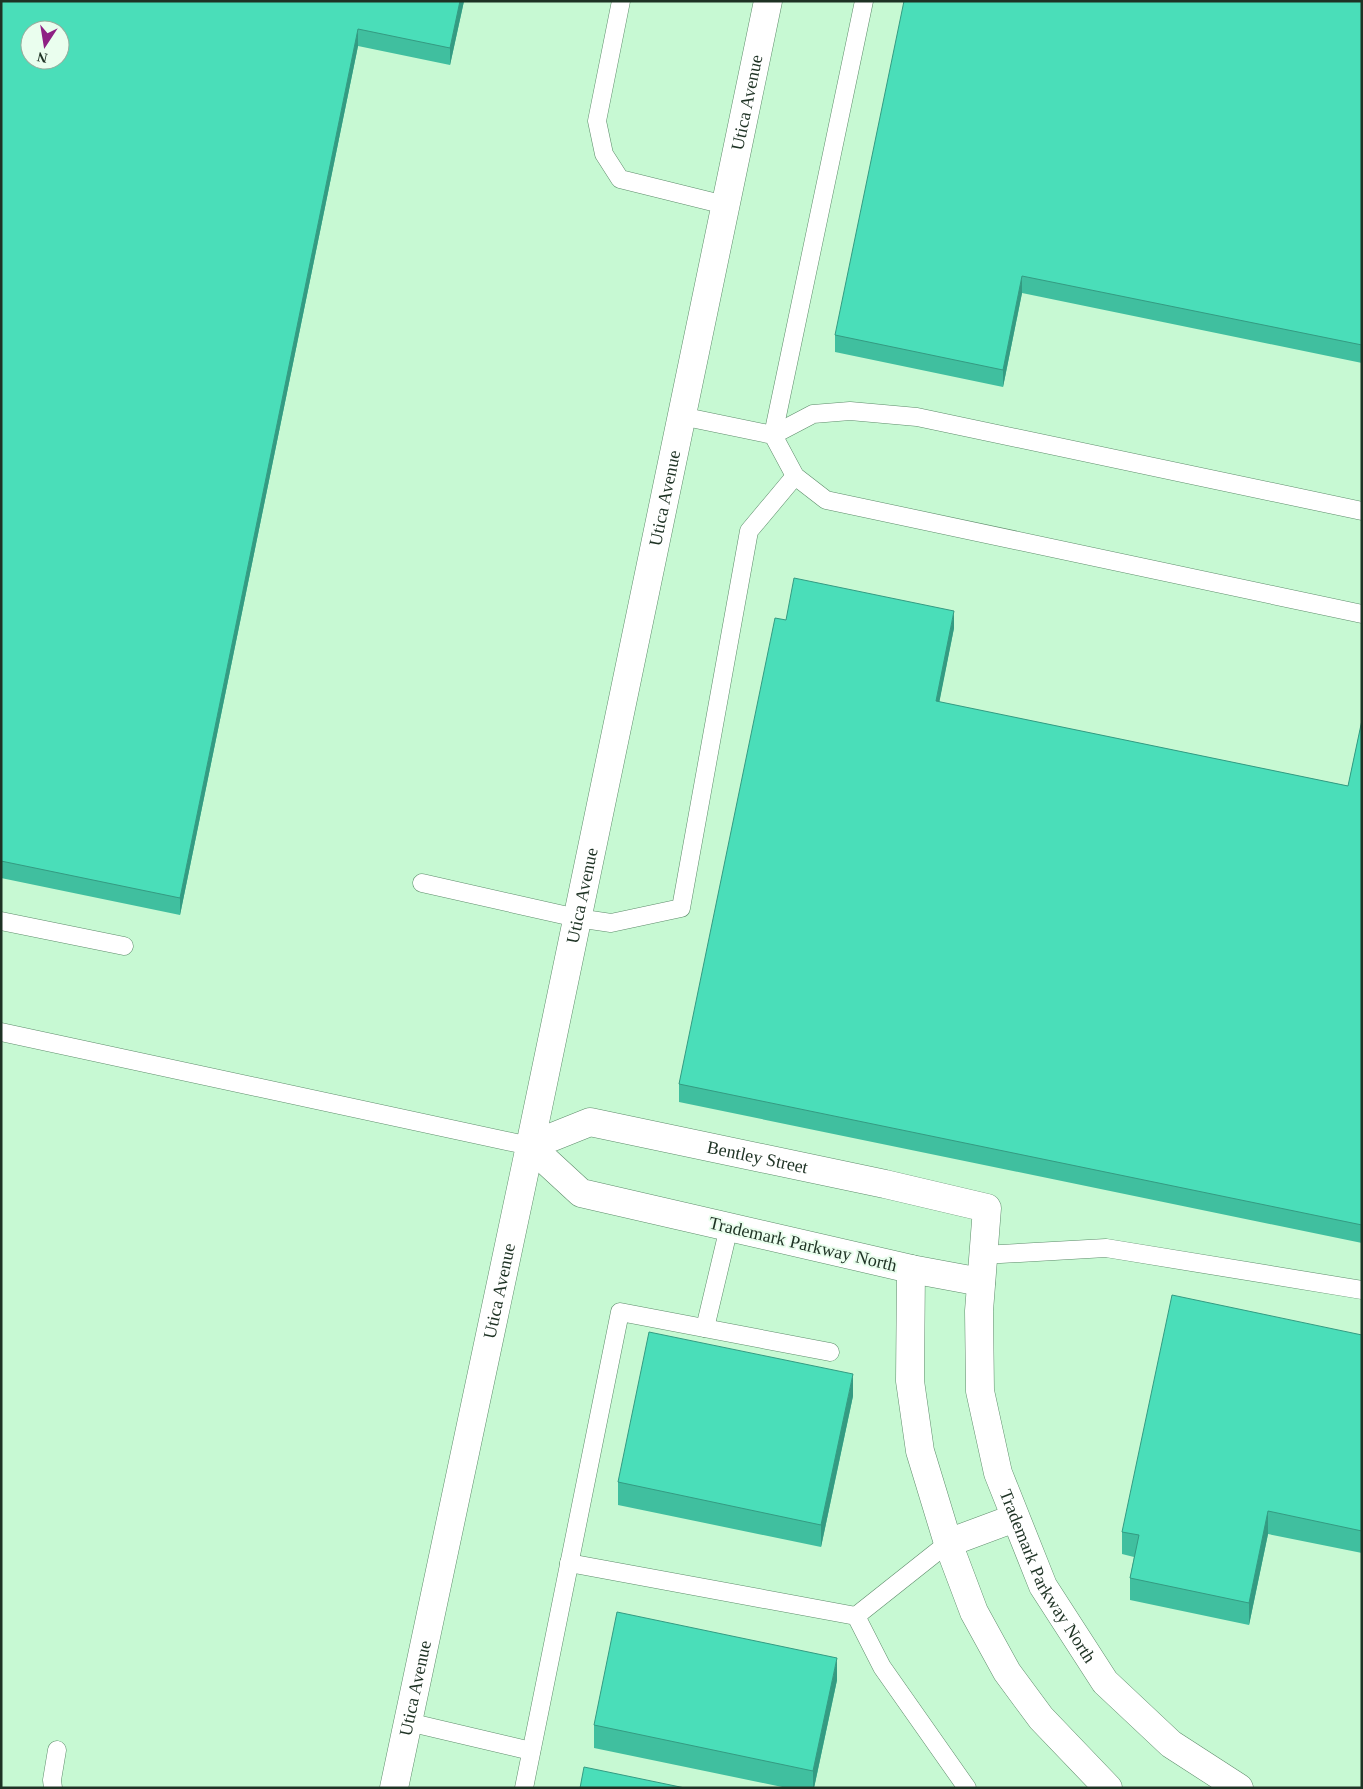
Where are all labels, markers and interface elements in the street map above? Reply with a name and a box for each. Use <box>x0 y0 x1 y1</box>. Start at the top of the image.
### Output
north arrow <box>20 20 70 70</box>
text: N <box>36 49 49 66</box>
street label: Utica Avenue <box>727 53 767 152</box>
street label: Utica Avenue <box>645 448 684 548</box>
street label: Utica Avenue <box>562 846 602 945</box>
street label: Bentley Street <box>705 1137 810 1178</box>
street label: Trademark Parkway North <box>707 1213 899 1275</box>
street label: Utica Avenue <box>479 1241 519 1341</box>
street label: Trademark Parkway North <box>996 1486 1100 1666</box>
street label: Utica Avenue <box>395 1639 435 1738</box>

